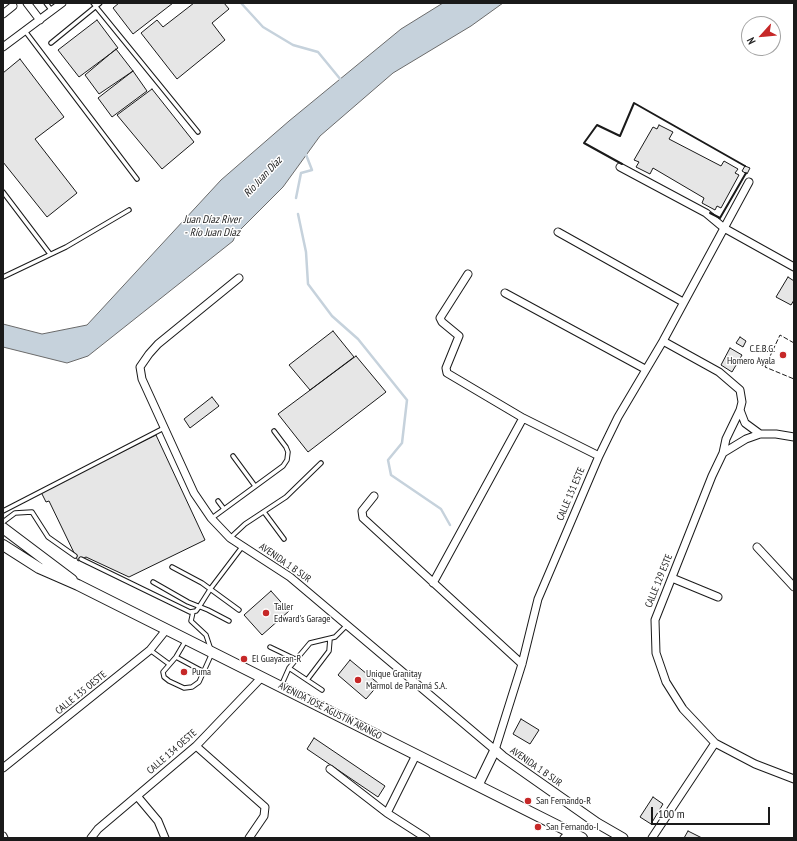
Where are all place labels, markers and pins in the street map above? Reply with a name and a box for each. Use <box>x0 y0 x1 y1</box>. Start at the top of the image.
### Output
place label: C.E.B.G. Homero Ayala <box>727 343 775 366</box>
marker: C.E.B.G. Homero Ayala <box>778 350 788 360</box>
place label: Taller Edward's Garage <box>274 601 330 624</box>
marker: Taller Edward's Garage <box>261 608 271 618</box>
place label: El Guayacan-R <box>252 653 301 665</box>
marker: El Guayacan-R <box>239 654 249 664</box>
place label: Puma <box>192 666 211 678</box>
marker: Puma <box>179 667 189 677</box>
place label: Unique Granitay Marmol de Panamá S.A. <box>366 668 447 692</box>
marker: Unique Granitay Marmol de Panamá S.A. <box>353 675 363 685</box>
place label: San Fernando-R <box>536 795 591 807</box>
marker: San Fernando-R <box>523 796 533 806</box>
place label: San Fernando-I <box>546 821 598 833</box>
marker: San Fernando-I <box>533 822 543 832</box>

